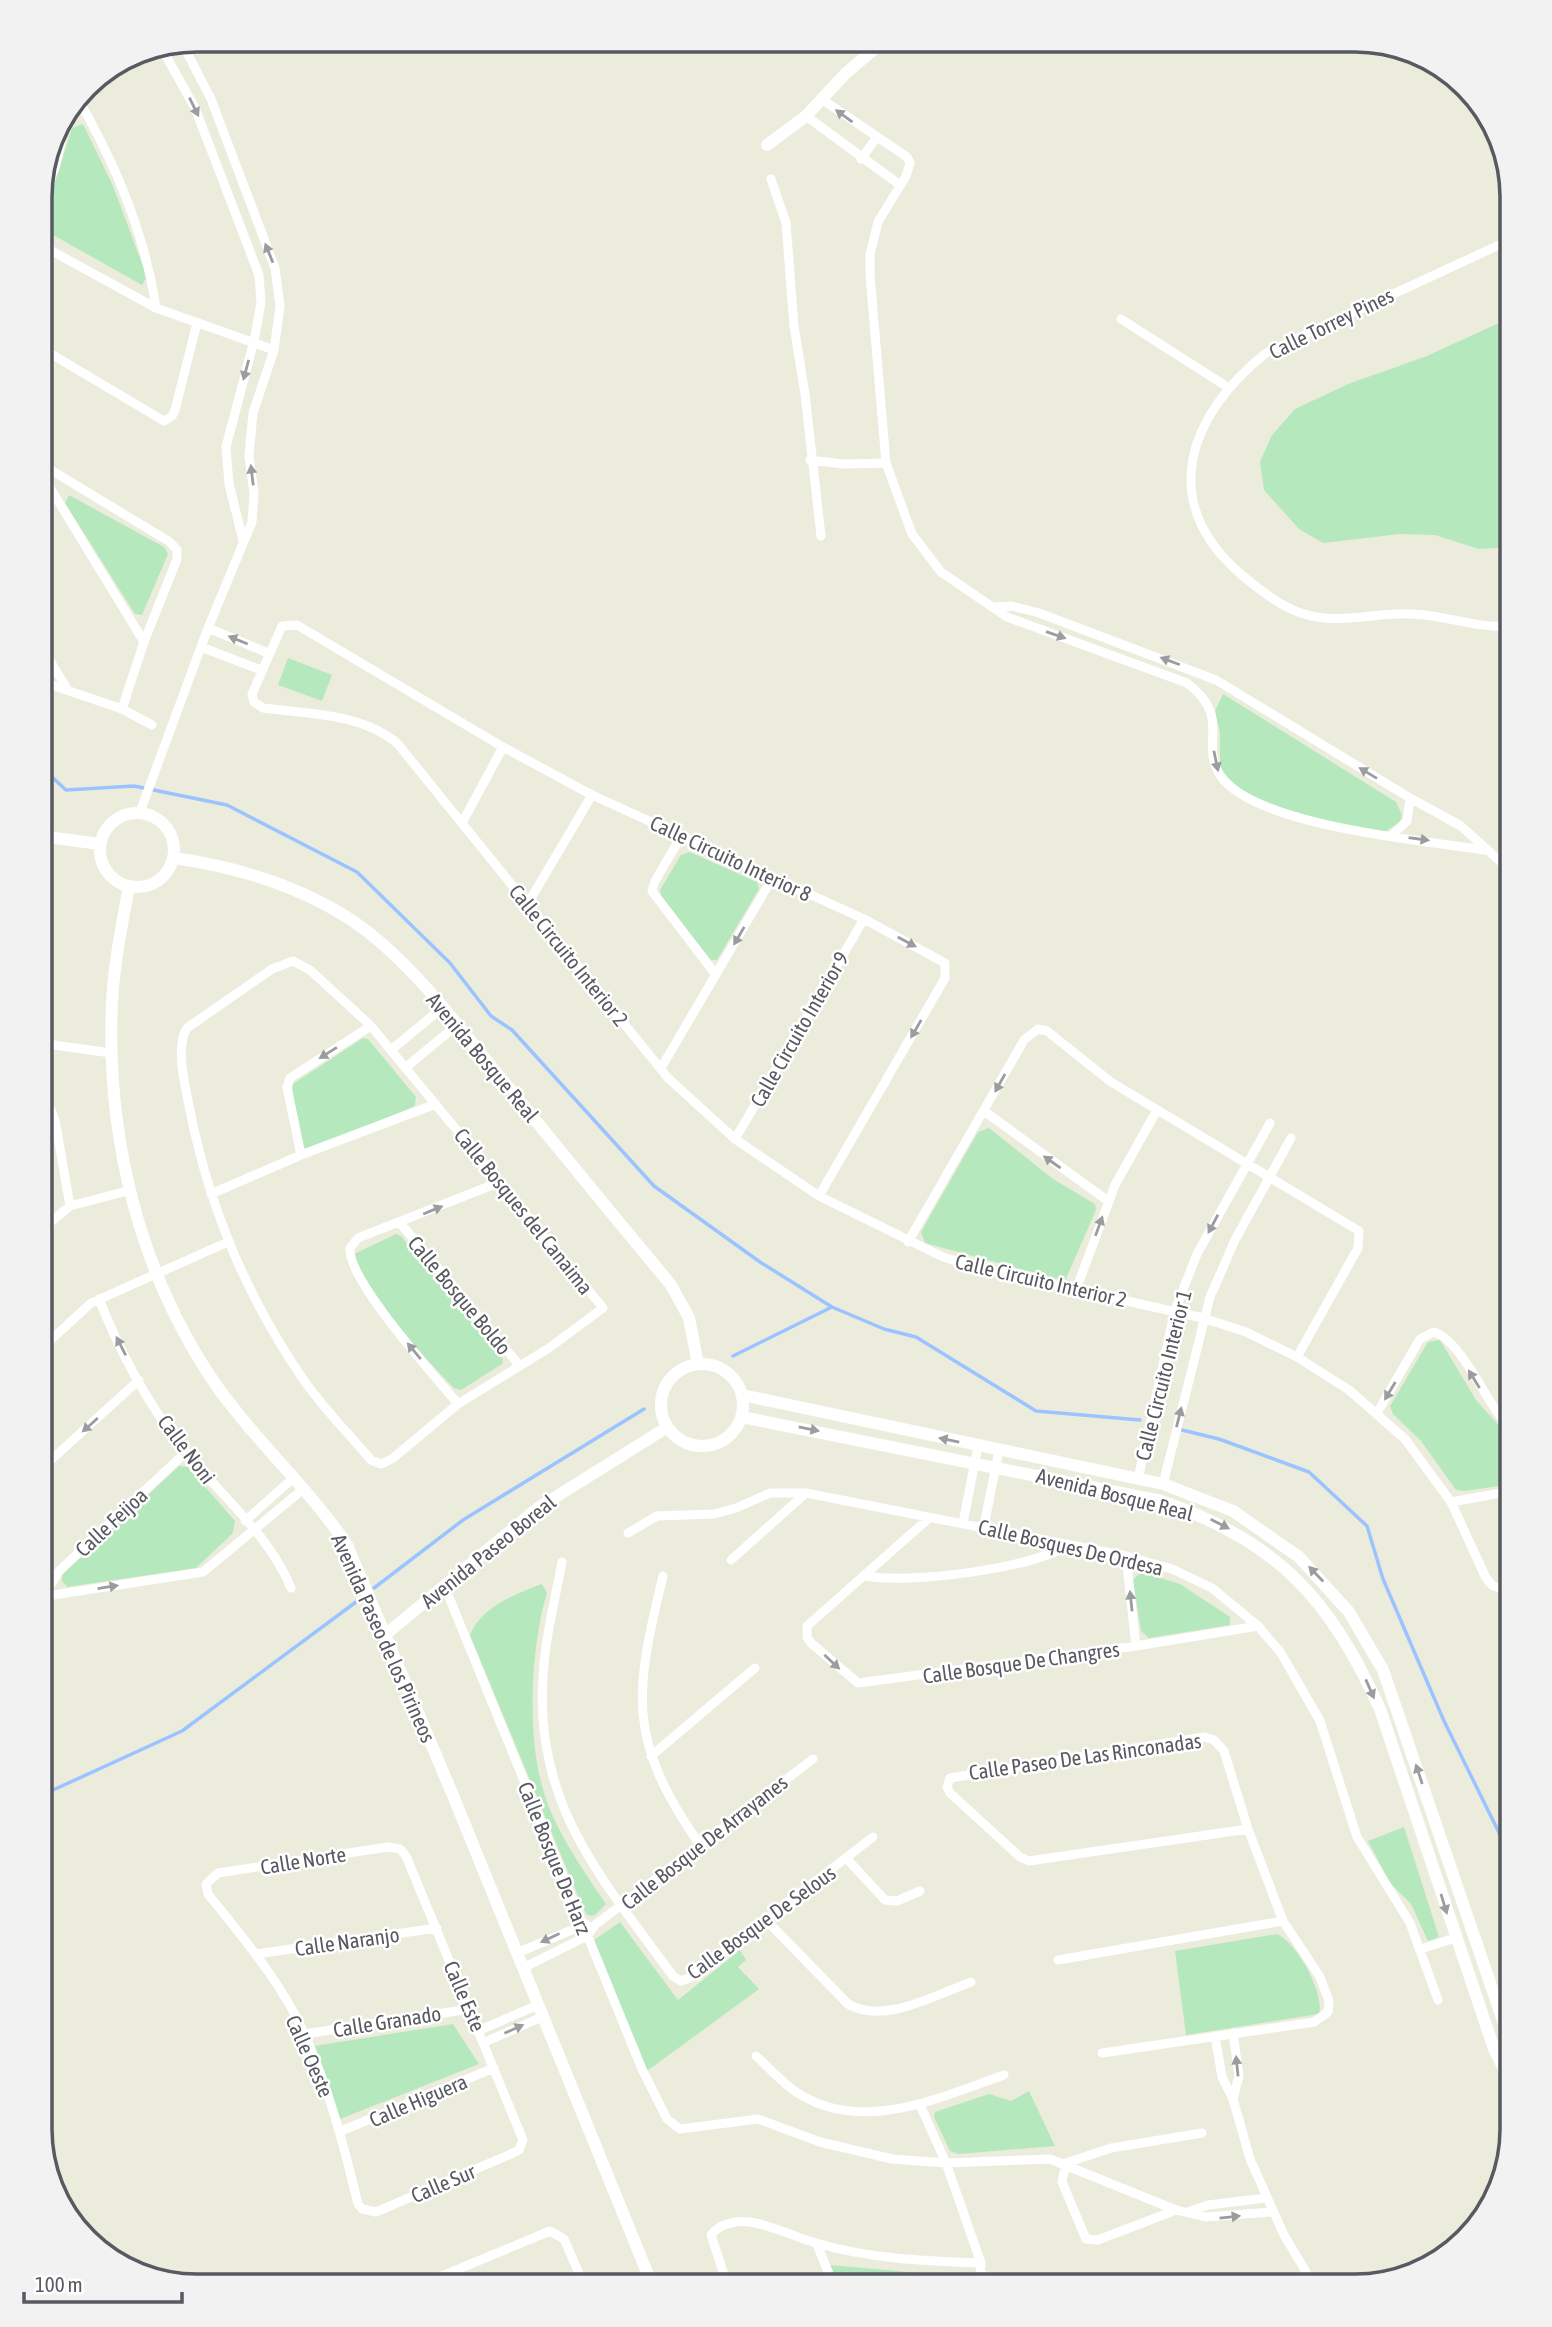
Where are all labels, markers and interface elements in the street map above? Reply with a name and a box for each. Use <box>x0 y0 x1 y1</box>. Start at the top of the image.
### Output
one-way arrow <box>188 97 199 117</box>
one-way arrow <box>835 110 853 124</box>
one-way arrow <box>264 243 275 264</box>
street label: Calle Torrey Pines <box>1265 283 1397 363</box>
one-way arrow <box>240 359 251 381</box>
one-way arrow <box>246 464 257 486</box>
one-way arrow <box>1046 630 1067 641</box>
one-way arrow <box>227 635 248 646</box>
one-way arrow <box>1160 655 1181 666</box>
one-way arrow <box>1211 750 1222 772</box>
one-way arrow <box>1358 767 1377 779</box>
street label: Calle Circuito Interior 8 <box>647 810 816 906</box>
one-way arrow <box>1408 834 1430 845</box>
street label: Calle Circuito Interior 2 <box>505 879 633 1031</box>
one-way arrow <box>732 927 745 946</box>
one-way arrow <box>897 936 917 948</box>
street label: Calle Circuito Interior 9 <box>745 947 853 1111</box>
street label: Avenida Bosque Real <box>422 988 544 1127</box>
one-way arrow <box>909 1019 922 1038</box>
one-way arrow <box>319 1046 338 1059</box>
one-way arrow <box>994 1073 1006 1093</box>
street label: Calle Bosques del Canaima <box>450 1123 598 1299</box>
one-way arrow <box>1043 1155 1061 1169</box>
one-way arrow <box>422 1204 443 1215</box>
one-way arrow <box>1207 1214 1219 1234</box>
one-way arrow <box>1094 1215 1105 1236</box>
street label: Calle Bosque Boldo <box>403 1231 517 1359</box>
street label: Calle Circuito Interior 2 <box>953 1249 1129 1311</box>
street label: Calle Circuito Interior 1 <box>1130 1287 1196 1463</box>
one-way arrow <box>116 1336 127 1356</box>
one-way arrow <box>407 1343 422 1360</box>
one-way arrow <box>1468 1370 1481 1389</box>
one-way arrow <box>1384 1381 1397 1400</box>
one-way arrow <box>1174 1406 1185 1428</box>
street label: Calle Noni <box>153 1410 221 1488</box>
one-way arrow <box>81 1417 98 1432</box>
one-way arrow <box>798 1423 820 1434</box>
one-way arrow <box>938 1435 960 1446</box>
street label: Avenida Bosque Real <box>1034 1463 1196 1525</box>
street label: Calle Feijoa <box>70 1483 152 1561</box>
street label: Avenida Paseo Boreal <box>416 1489 560 1613</box>
street label: Calle Bosques De Ordesa <box>976 1514 1166 1580</box>
one-way arrow <box>1211 1518 1231 1530</box>
street label: Avenida Paseo de los Pirineos <box>327 1530 441 1746</box>
one-way arrow <box>1309 1566 1325 1583</box>
one-way arrow <box>97 1581 119 1592</box>
one-way arrow <box>1125 1590 1136 1612</box>
street label: Calle Bosque De Changres <box>921 1636 1121 1688</box>
one-way arrow <box>823 1654 841 1670</box>
one-way arrow <box>1365 1678 1376 1699</box>
street label: Calle Paseo De Las Rinconadas <box>967 1728 1203 1784</box>
one-way arrow <box>1413 1764 1423 1785</box>
street label: Calle Bosque De Arrayanes <box>616 1770 792 1914</box>
street label: Calle Bosque De Harz <box>513 1778 597 1938</box>
street label: Calle Norte <box>259 1841 347 1879</box>
street label: Calle Bosque De Selous <box>682 1860 840 1984</box>
one-way arrow <box>1439 1893 1450 1914</box>
street label: Calle Naranjo <box>293 1922 401 1960</box>
one-way arrow <box>539 1933 560 1944</box>
street label: Calle Este <box>439 1957 491 2035</box>
street label: Calle Granado <box>331 2001 443 2041</box>
street label: Calle Oeste <box>281 2011 339 2101</box>
one-way arrow <box>504 2023 524 2035</box>
one-way arrow <box>1231 2055 1242 2077</box>
street label: Calle Higuera <box>366 2069 470 2131</box>
street label: Calle Sur <box>407 2158 480 2207</box>
one-way arrow <box>1219 2212 1241 2223</box>
scale bar <box>24 2260 182 2304</box>
text: 100 m <box>35 2272 83 2296</box>

